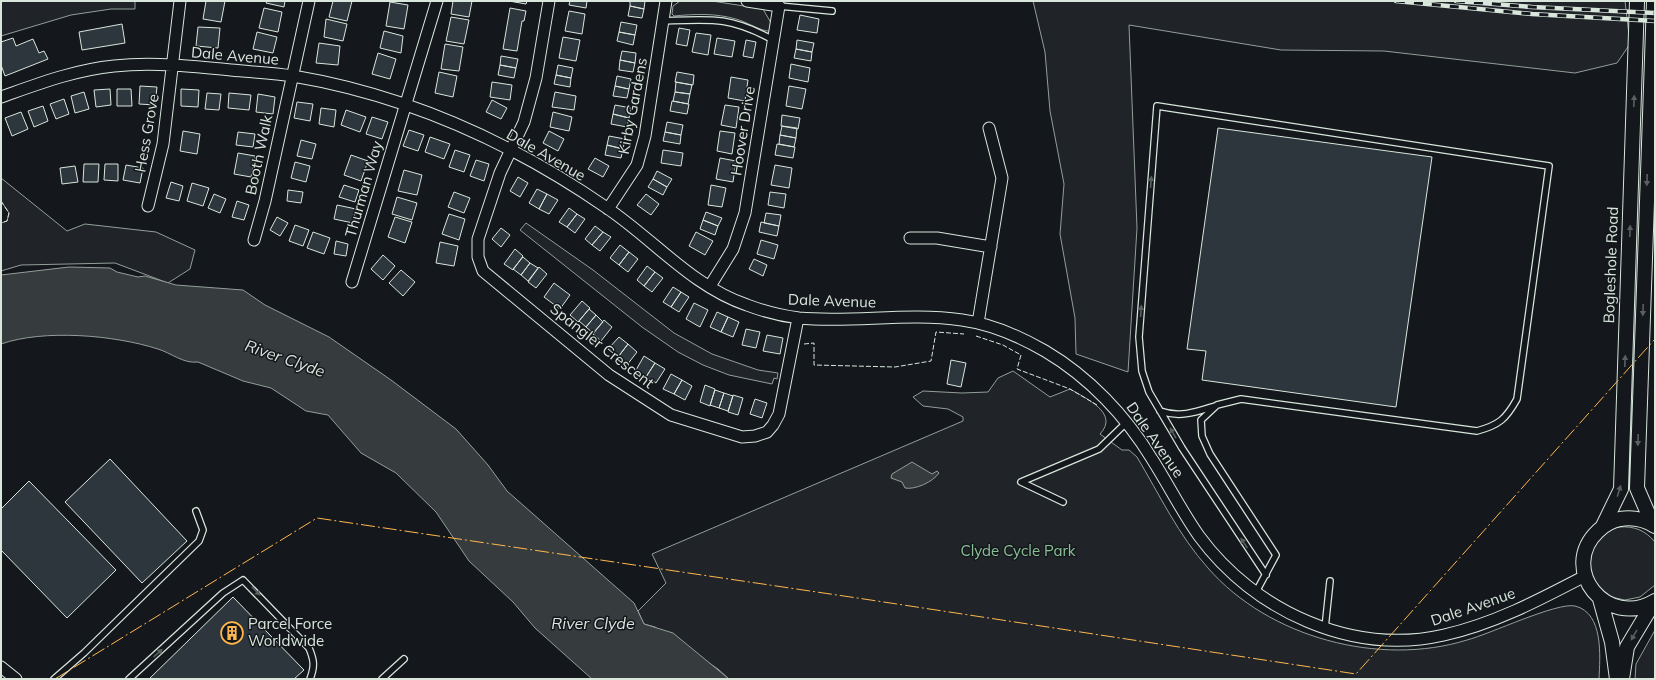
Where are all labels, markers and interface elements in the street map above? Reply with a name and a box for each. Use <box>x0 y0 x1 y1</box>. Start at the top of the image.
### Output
street label: Dale Avenue <box>190 42 280 69</box>
street label: Kirby Gardens <box>614 56 651 156</box>
street label: Hoover Drive <box>726 85 759 177</box>
street label: Hess Grove <box>130 92 163 174</box>
one-way arrow <box>1631 94 1637 107</box>
street label: Booth Walk <box>241 113 276 197</box>
street label: Dale Avenue <box>503 124 589 185</box>
street label: Thurman Way <box>341 138 386 239</box>
one-way arrow <box>1644 174 1651 186</box>
one-way arrow <box>1147 176 1154 188</box>
street label: Bogleshole Road <box>1599 206 1622 324</box>
one-way arrow <box>1626 225 1633 237</box>
street label: Dale Avenue <box>788 289 876 312</box>
street label: Spangler Crescent <box>546 299 658 392</box>
one-way arrow <box>1640 304 1646 317</box>
one-way arrow <box>1137 305 1144 317</box>
water label: River Clyde <box>242 335 328 381</box>
one-way arrow <box>1622 355 1629 367</box>
street label: Dale Avenue <box>1122 398 1188 481</box>
one-way arrow <box>1170 428 1177 439</box>
one-way arrow <box>1635 434 1642 446</box>
one-way arrow <box>1616 484 1622 496</box>
one-way arrow <box>1240 537 1248 548</box>
park label: Clyde Cycle Park <box>960 541 1076 560</box>
street label: Dale Avenue <box>1428 583 1518 630</box>
one-way arrow <box>251 586 260 597</box>
water label: River Clyde <box>551 613 635 633</box>
place label: Parcel Force Worldwide <box>248 614 332 650</box>
building icon: Parcel Force Worldwide <box>219 620 245 646</box>
one-way arrow <box>1631 629 1638 641</box>
one-way arrow <box>152 648 163 657</box>

